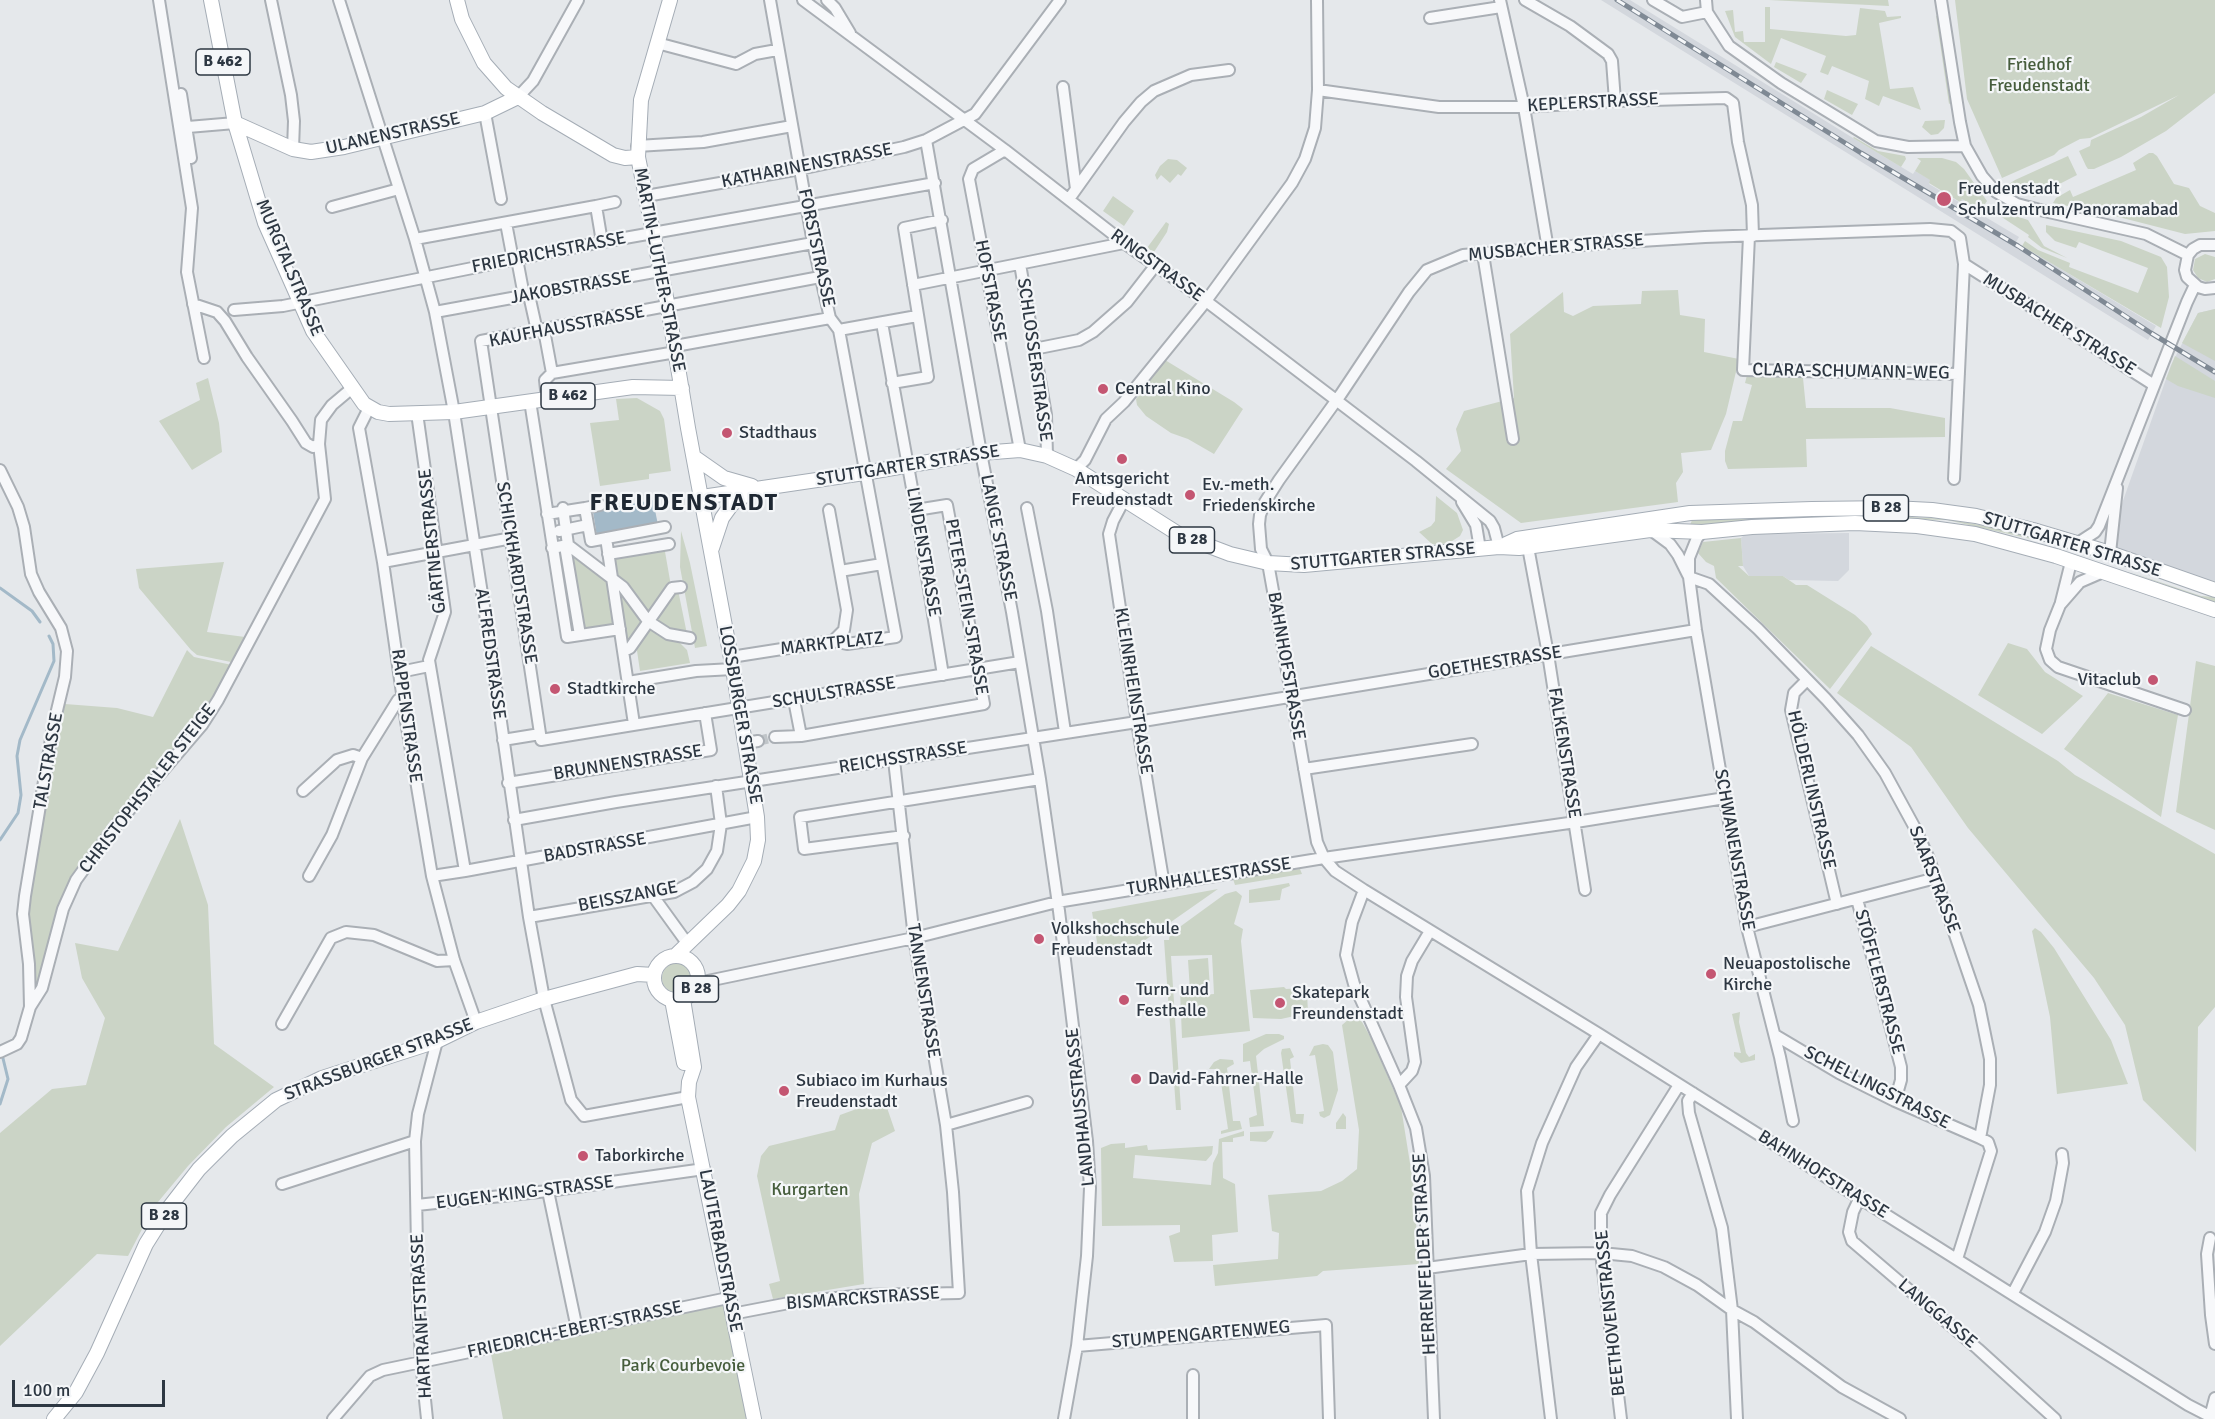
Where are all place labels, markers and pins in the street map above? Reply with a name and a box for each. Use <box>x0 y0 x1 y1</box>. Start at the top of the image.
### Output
place label: Freudenstadt Schulzentrum/Panoramabad <box>1958 178 2178 220</box>
marker: Freudenstadt Schulzentrum/Panoramabad <box>1935 190 1953 208</box>
place label: Central Kino <box>1115 378 1211 400</box>
marker: Central Kino <box>1096 382 1110 396</box>
place label: Stadthaus <box>739 422 817 444</box>
marker: Stadthaus <box>720 426 734 440</box>
marker: Amtsgericht Freudenstadt <box>1115 452 1129 466</box>
place label: Amtsgericht Freudenstadt <box>1071 468 1173 510</box>
place label: Ev.-meth. Friedenskirche <box>1202 474 1315 516</box>
marker: Ev.-meth. Friedenskirche <box>1183 488 1197 502</box>
place label: Vitaclub <box>2078 669 2141 691</box>
marker: Vitaclub <box>2146 673 2160 687</box>
place label: Stadtkirche <box>567 678 656 700</box>
marker: Stadtkirche <box>548 682 562 696</box>
place label: Volkshochschule Freudenstadt <box>1051 918 1180 960</box>
marker: Volkshochschule Freudenstadt <box>1032 932 1046 946</box>
place label: Neuapostolische Kirche <box>1723 953 1851 996</box>
marker: Neuapostolische Kirche <box>1704 967 1718 981</box>
place label: Turn- und Festhalle <box>1136 979 1209 1022</box>
place label: Skatepark Freundenstadt <box>1292 982 1403 1024</box>
marker: Turn- und Festhalle <box>1117 993 1131 1007</box>
marker: Skatepark Freundenstadt <box>1273 996 1287 1010</box>
place label: David-Fahrner-Halle <box>1148 1068 1304 1090</box>
place label: Subiaco im Kurhaus Freudenstadt <box>796 1070 948 1112</box>
marker: David-Fahrner-Halle <box>1129 1072 1143 1086</box>
marker: Subiaco im Kurhaus Freudenstadt <box>777 1084 791 1098</box>
place label: Taborkirche <box>595 1145 685 1167</box>
marker: Taborkirche <box>576 1149 590 1163</box>

